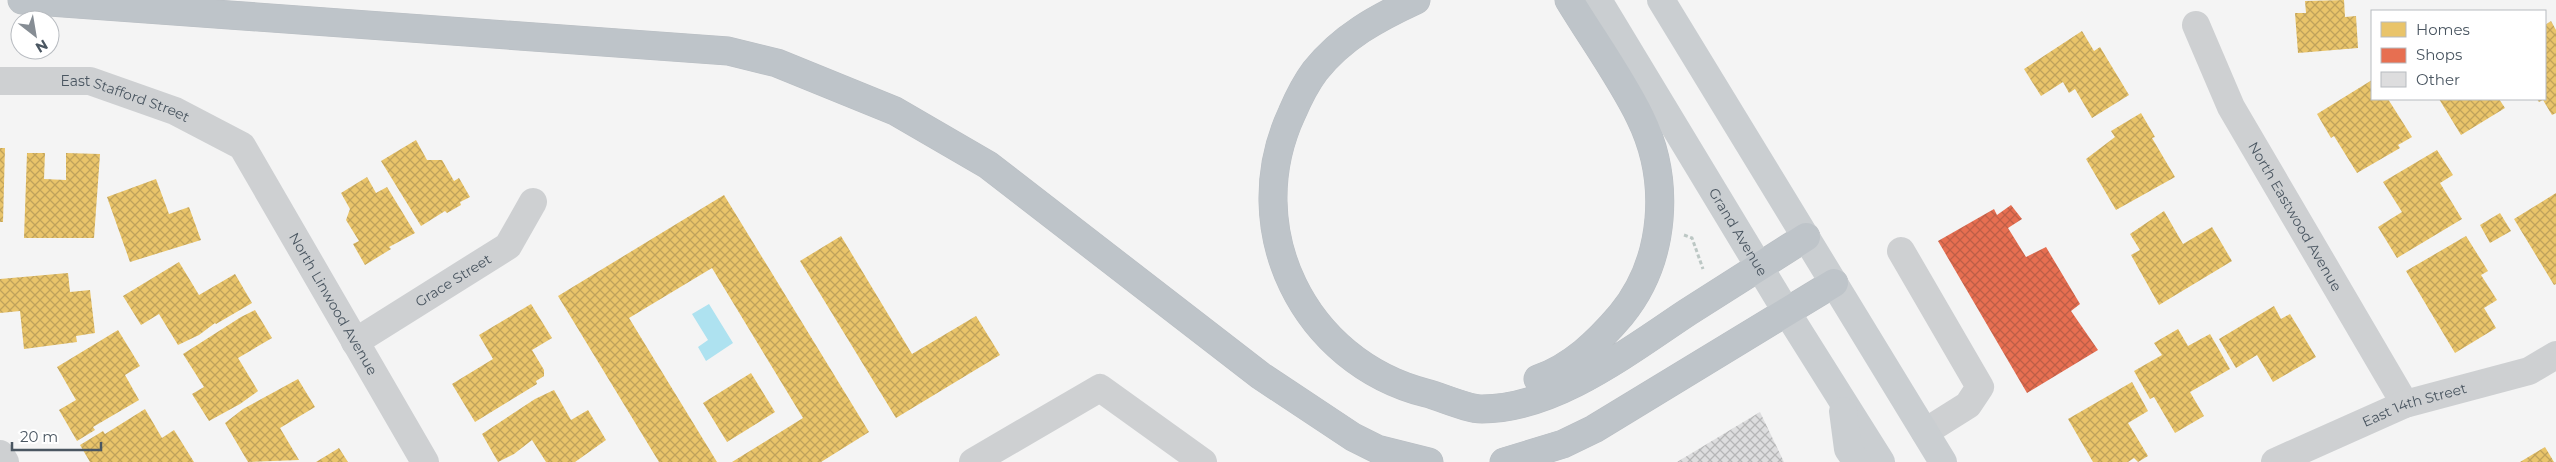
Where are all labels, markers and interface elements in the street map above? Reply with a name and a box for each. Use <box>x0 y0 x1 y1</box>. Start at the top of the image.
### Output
north arrow <box>10 10 60 60</box>
legend <box>2371 10 2546 100</box>
text: Homes <box>2416 20 2470 39</box>
text: N <box>32 36 51 57</box>
text: Shops <box>2416 45 2462 64</box>
text: Other <box>2416 70 2460 89</box>
street label: East Stafford Street <box>60 72 193 126</box>
street label: North Eastwood Avenue <box>2244 138 2346 295</box>
street label: Grand Avenue <box>1705 185 1772 279</box>
street label: North Linwood Avenue <box>285 229 382 378</box>
street label: Grace Street <box>412 250 495 311</box>
street label: East 14th Street <box>2359 379 2469 431</box>
scale bar <box>12 420 101 452</box>
text: 20 m <box>20 427 58 446</box>

